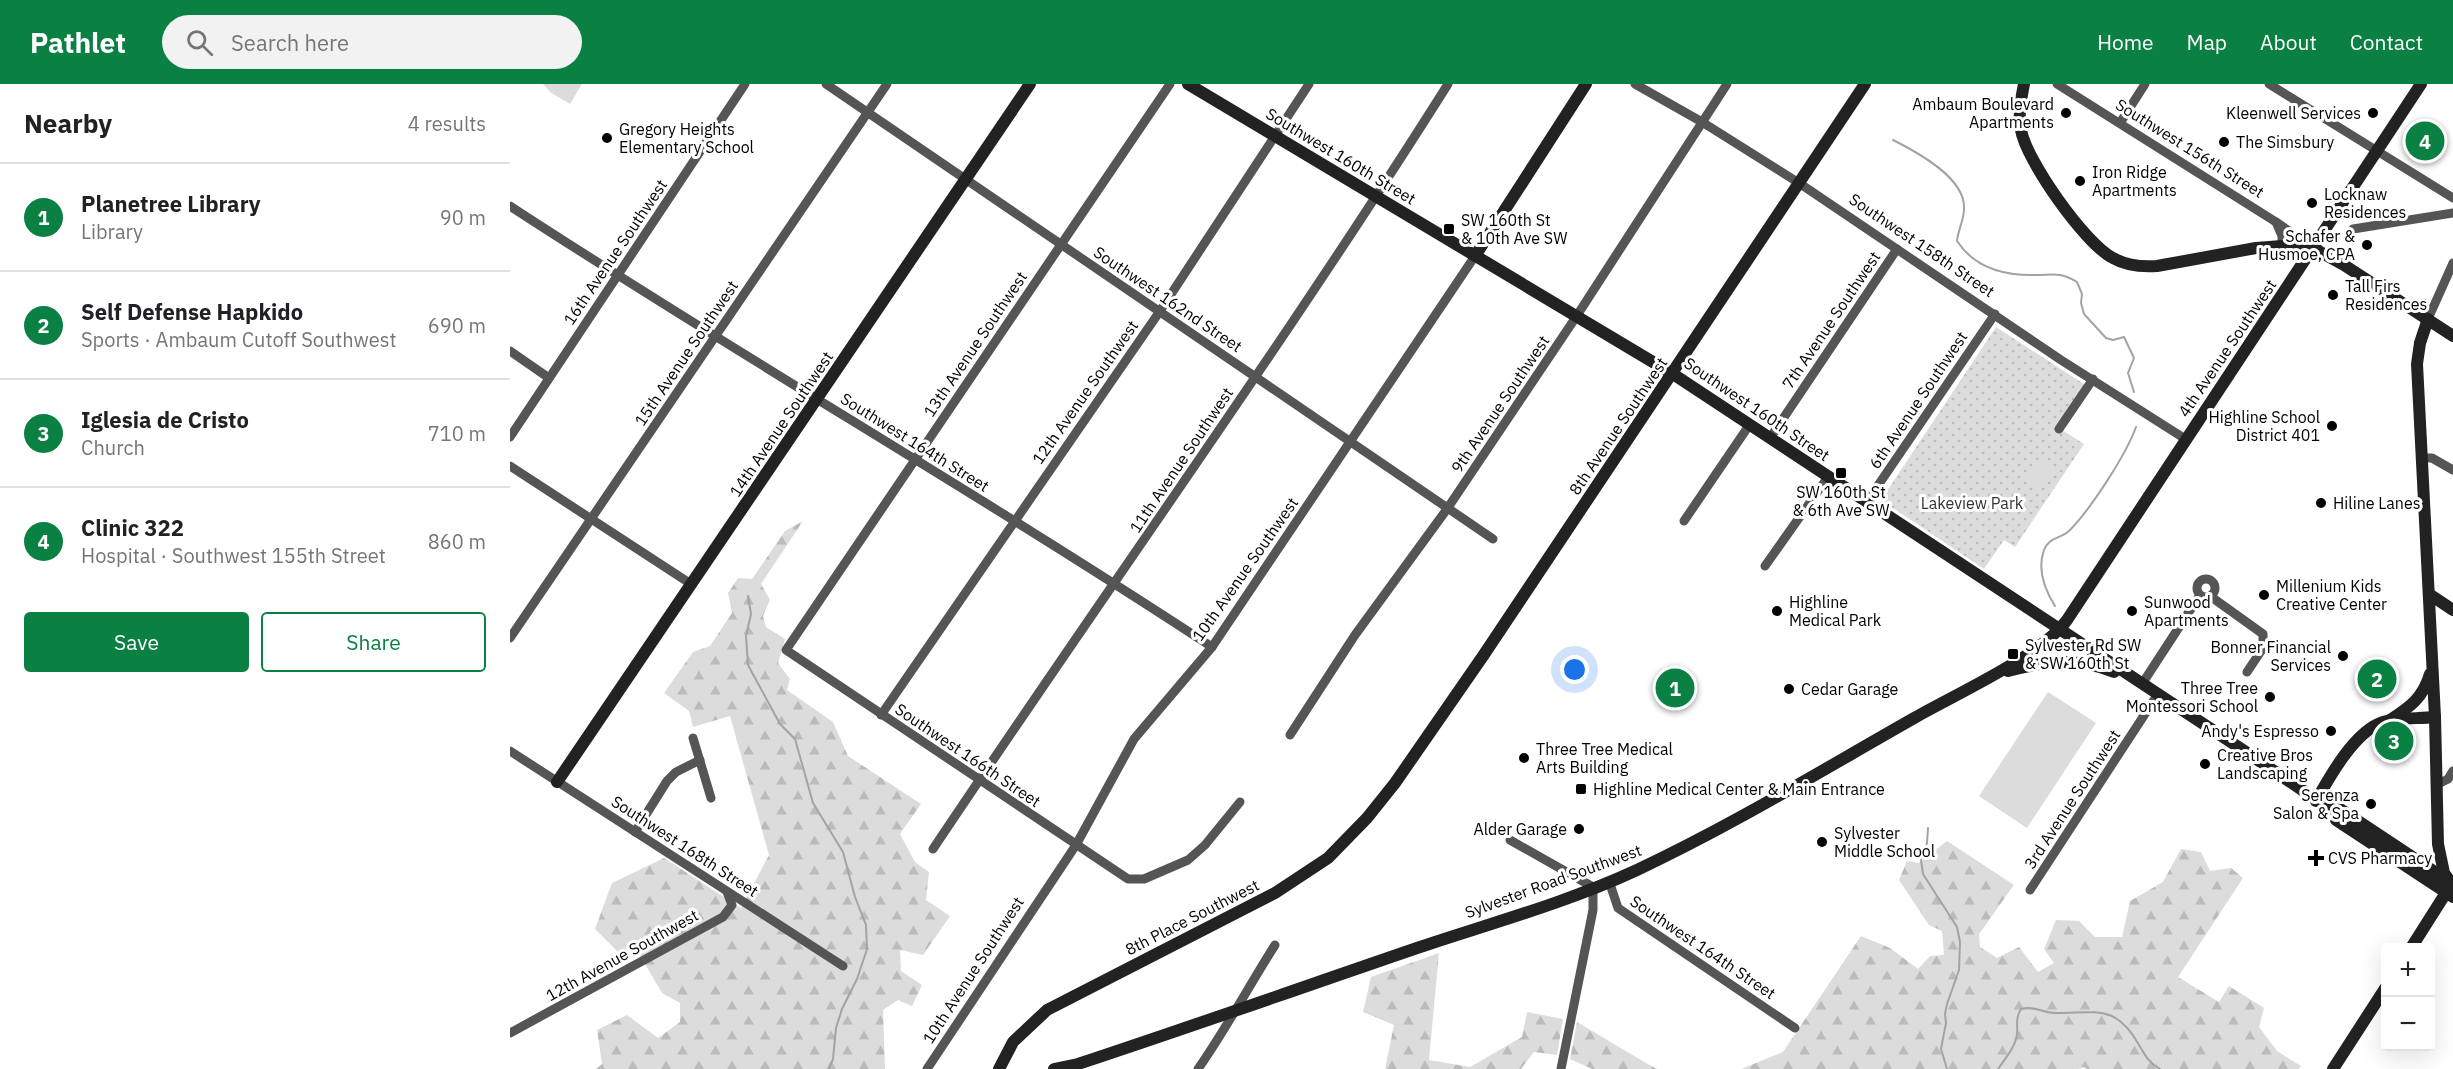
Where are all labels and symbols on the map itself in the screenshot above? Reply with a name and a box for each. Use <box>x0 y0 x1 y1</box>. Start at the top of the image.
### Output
place label: Ambaum Boulevard Apartments <box>1912 94 2054 132</box>
street label: Southwest 156th Street <box>2112 94 2268 202</box>
street label: Southwest 160th Street <box>1262 103 1420 209</box>
place label: Kleenwell Services <box>2226 103 2361 123</box>
marker: Ambaum Boulevard Apartments <box>2059 106 2073 120</box>
marker: Kleenwell Services <box>2366 106 2380 120</box>
pin: 4 <box>2406 118 2444 164</box>
place label: Gregory Heights Elementary School <box>619 119 754 157</box>
marker: Gregory Heights Elementary School <box>600 131 614 145</box>
place label: The Simsbury <box>2236 132 2334 152</box>
marker: The Simsbury <box>2217 135 2231 149</box>
place label: Iron Ridge Apartments <box>2092 162 2177 200</box>
marker: Iron Ridge Apartments <box>2073 174 2087 188</box>
street label: 16th Avenue Southwest <box>559 175 671 329</box>
place label: Locknaw Residences <box>2324 184 2406 222</box>
street label: Southwest 158th Street <box>1845 189 1999 301</box>
marker: Locknaw Residences <box>2305 196 2319 210</box>
place label: SW 160th St & 10th Ave SW <box>1461 210 1567 248</box>
marker: SW 160th St & 10th Ave SW <box>1442 222 1456 236</box>
place label: Schafer & Husmoe, CPA <box>2258 226 2355 264</box>
marker: Schafer & Husmoe, CPA <box>2360 238 2374 252</box>
street label: Southwest 162nd Street <box>1090 242 1246 356</box>
street label: 7th Avenue Southwest <box>1778 247 1884 393</box>
street label: 13th Avenue Southwest <box>919 267 1031 421</box>
street label: 4th Avenue Southwest <box>2174 275 2280 421</box>
street label: 15th Avenue Southwest <box>630 276 742 430</box>
place label: Tall Firs Residences <box>2345 276 2427 314</box>
marker: Tall Firs Residences <box>2326 288 2340 302</box>
street label: 12th Avenue Southwest <box>1028 316 1142 468</box>
street label: 6th Avenue Southwest <box>1865 327 1971 473</box>
street label: 9th Avenue Southwest <box>1447 331 1553 477</box>
street label: 14th Avenue Southwest <box>725 347 837 501</box>
street label: 8th Avenue Southwest <box>1565 353 1671 499</box>
street label: Southwest 160th Street <box>1680 353 1834 465</box>
street label: 11th Avenue Southwest <box>1125 383 1237 537</box>
street label: Southwest 164th Street <box>837 388 993 496</box>
place label: Highline School District 401 <box>2208 407 2320 445</box>
marker: Highline School District 401 <box>2325 419 2339 433</box>
marker: SW 160th St & 6th Ave SW <box>1834 466 1848 480</box>
place label: SW 160th St & 6th Ave SW <box>1793 482 1889 520</box>
street label: 10th Avenue Southwest <box>1188 493 1302 645</box>
park label: Lakeview Park <box>1921 493 2024 513</box>
place label: Hiline Lanes <box>2333 493 2421 513</box>
marker: Hiline Lanes <box>2314 496 2328 510</box>
place label: Millenium Kids Creative Center <box>2276 576 2387 614</box>
marker: Millenium Kids Creative Center <box>2257 588 2271 602</box>
place label: Highline Medical Park <box>1789 592 1882 630</box>
place label: Sunwood Apartments <box>2144 592 2229 630</box>
marker: Highline Medical Park <box>1770 604 1784 618</box>
marker: Sunwood Apartments <box>2125 604 2139 618</box>
place label: Sylvester Rd SW & SW 160th St <box>2025 635 2141 673</box>
place label: Bonner Financial Services <box>2210 637 2331 675</box>
marker: Sylvester Rd SW & SW 160th St <box>2006 647 2020 661</box>
marker: Bonner Financial Services <box>2336 649 2350 663</box>
your location <box>1560 655 1589 684</box>
pin: 2 <box>2358 656 2396 702</box>
pin: 1 <box>1656 666 1694 710</box>
place label: Three Tree Montessori School <box>2126 678 2258 716</box>
place label: Cedar Garage <box>1801 679 1899 699</box>
marker: Cedar Garage <box>1782 682 1796 696</box>
marker: Three Tree Montessori School <box>2263 690 2277 704</box>
street label: Southwest 166th Street <box>891 699 1045 811</box>
pin: 3 <box>2374 718 2414 764</box>
place label: Andy's Espresso <box>2201 721 2319 741</box>
marker: Andy's Espresso <box>2324 724 2338 738</box>
street label: 3rd Avenue Southwest <box>2020 726 2124 872</box>
place label: Three Tree Medical Arts Building <box>1536 739 1673 777</box>
place label: Creative Bros Landscaping <box>2217 745 2313 783</box>
marker: Three Tree Medical Arts Building <box>1517 751 1531 765</box>
marker: Creative Bros Landscaping <box>2198 757 2212 771</box>
place label: Highline Medical Center & Main Entrance <box>1593 779 1885 799</box>
marker: Highline Medical Center & Main Entrance <box>1574 782 1588 796</box>
place label: Serenza Salon & Spa <box>2273 785 2359 823</box>
street label: Southwest 168th Street <box>608 791 762 901</box>
marker: Serenza Salon & Spa <box>2364 797 2378 811</box>
place label: Alder Garage <box>1474 819 1567 839</box>
marker: Alder Garage <box>1572 822 1586 836</box>
place label: Sylvester Middle School <box>1834 823 1935 861</box>
marker: Sylvester Middle School <box>1815 835 1829 849</box>
street label: Sylvester Road Southwest <box>1462 840 1644 922</box>
place label: CVS Pharmacy <box>2328 848 2432 868</box>
marker: CVS Pharmacy <box>2309 851 2323 865</box>
street label: 8th Place Southwest <box>1122 875 1262 959</box>
street label: Southwest 164th Street <box>1626 891 1780 1003</box>
street label: 10th Avenue Southwest <box>918 893 1028 1047</box>
street label: 12th Avenue Southwest <box>542 905 702 1005</box>

